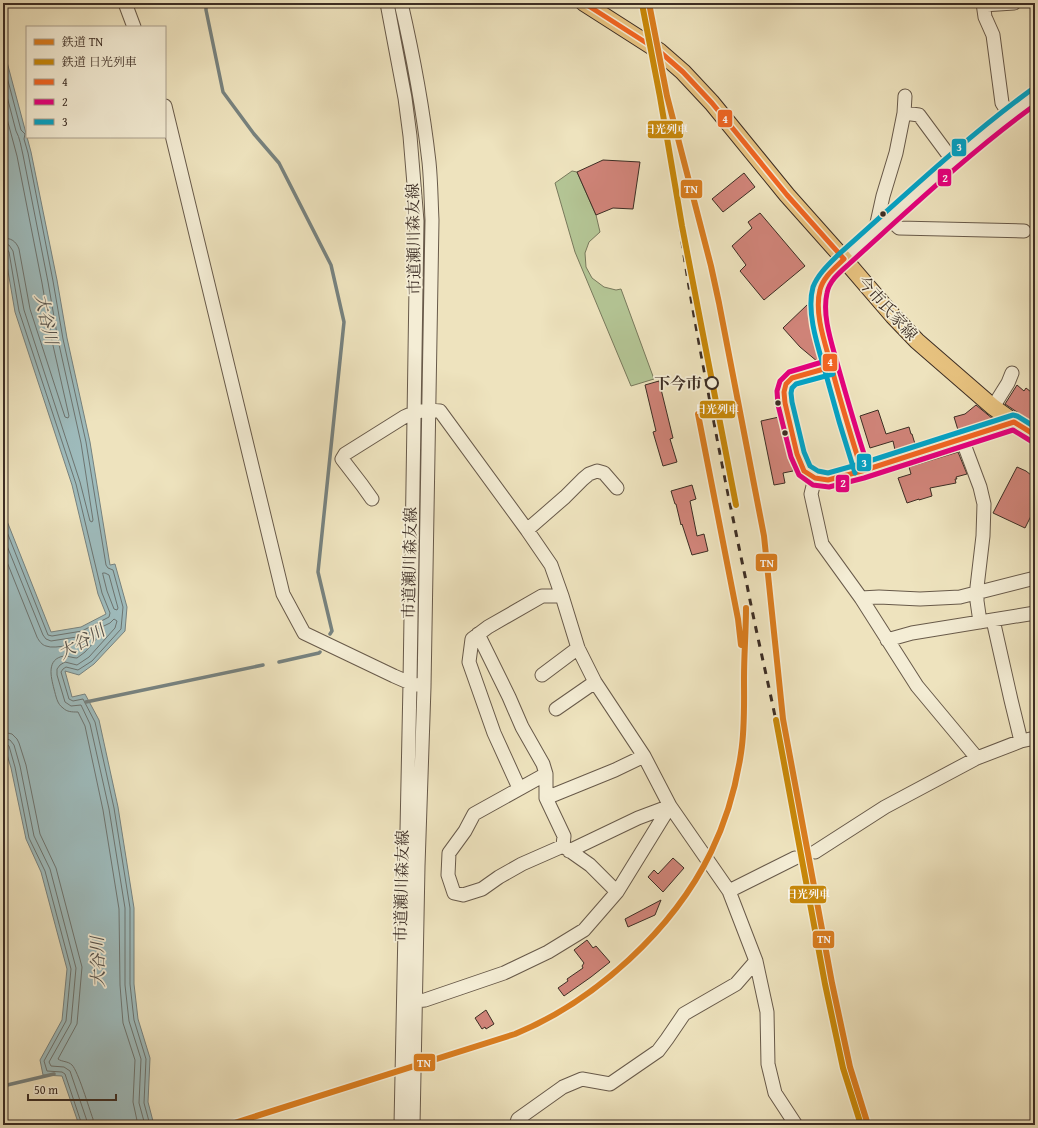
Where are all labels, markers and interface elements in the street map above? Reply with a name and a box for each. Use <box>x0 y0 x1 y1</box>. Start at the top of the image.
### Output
legend <box>26 26 166 138</box>
text: 鉄道 TN <box>61 33 103 50</box>
text: 鉄道 日光列車 <box>61 53 137 70</box>
text: 4 <box>62 73 68 90</box>
text: 2 <box>62 93 68 110</box>
line badge: 4 <box>717 109 733 128</box>
text: 4 <box>722 111 728 127</box>
text: 3 <box>62 113 68 130</box>
line badge: 日光列車 <box>647 120 684 139</box>
text: 日光列車 <box>644 121 688 137</box>
line badge: 3 <box>951 138 967 157</box>
text: 3 <box>956 139 962 155</box>
line badge: 2 <box>937 168 952 187</box>
text: 2 <box>942 170 948 186</box>
line badge: TN <box>680 179 703 199</box>
text: TN <box>684 181 699 197</box>
street label: 市道瀬川森友線 <box>400 183 426 295</box>
unlabelled marker <box>878 209 888 219</box>
street label: 今市氏家線 <box>852 270 924 346</box>
water label: 大谷川 <box>29 291 65 349</box>
line badge: 4 <box>822 353 838 372</box>
text: 4 <box>827 354 833 370</box>
place label: 下今市 <box>654 371 702 395</box>
marker: 下今市 <box>705 376 719 390</box>
unlabelled marker <box>773 398 783 408</box>
line badge: 日光列車 <box>699 400 736 419</box>
text: 日光列車 <box>695 401 739 417</box>
unlabelled marker <box>780 428 790 438</box>
line badge: 3 <box>856 453 872 472</box>
text: 3 <box>861 455 867 471</box>
line badge: 2 <box>835 474 850 493</box>
text: 2 <box>840 475 846 491</box>
street label: 市道瀬川森友線 <box>396 507 422 619</box>
line badge: TN <box>755 553 778 572</box>
text: TN <box>760 555 775 571</box>
water label: 大谷川 <box>53 616 111 665</box>
street label: 市道瀬川森友線 <box>388 830 414 942</box>
line badge: 日光列車 <box>789 885 827 904</box>
text: 日光列車 <box>786 886 830 902</box>
line badge: TN <box>812 930 835 949</box>
text: TN <box>817 931 832 947</box>
water label: 大谷川 <box>84 934 110 988</box>
line badge: TN <box>413 1053 436 1072</box>
text: TN <box>417 1055 432 1071</box>
scale bar <box>28 1076 116 1102</box>
text: 50 m <box>34 1081 58 1098</box>

